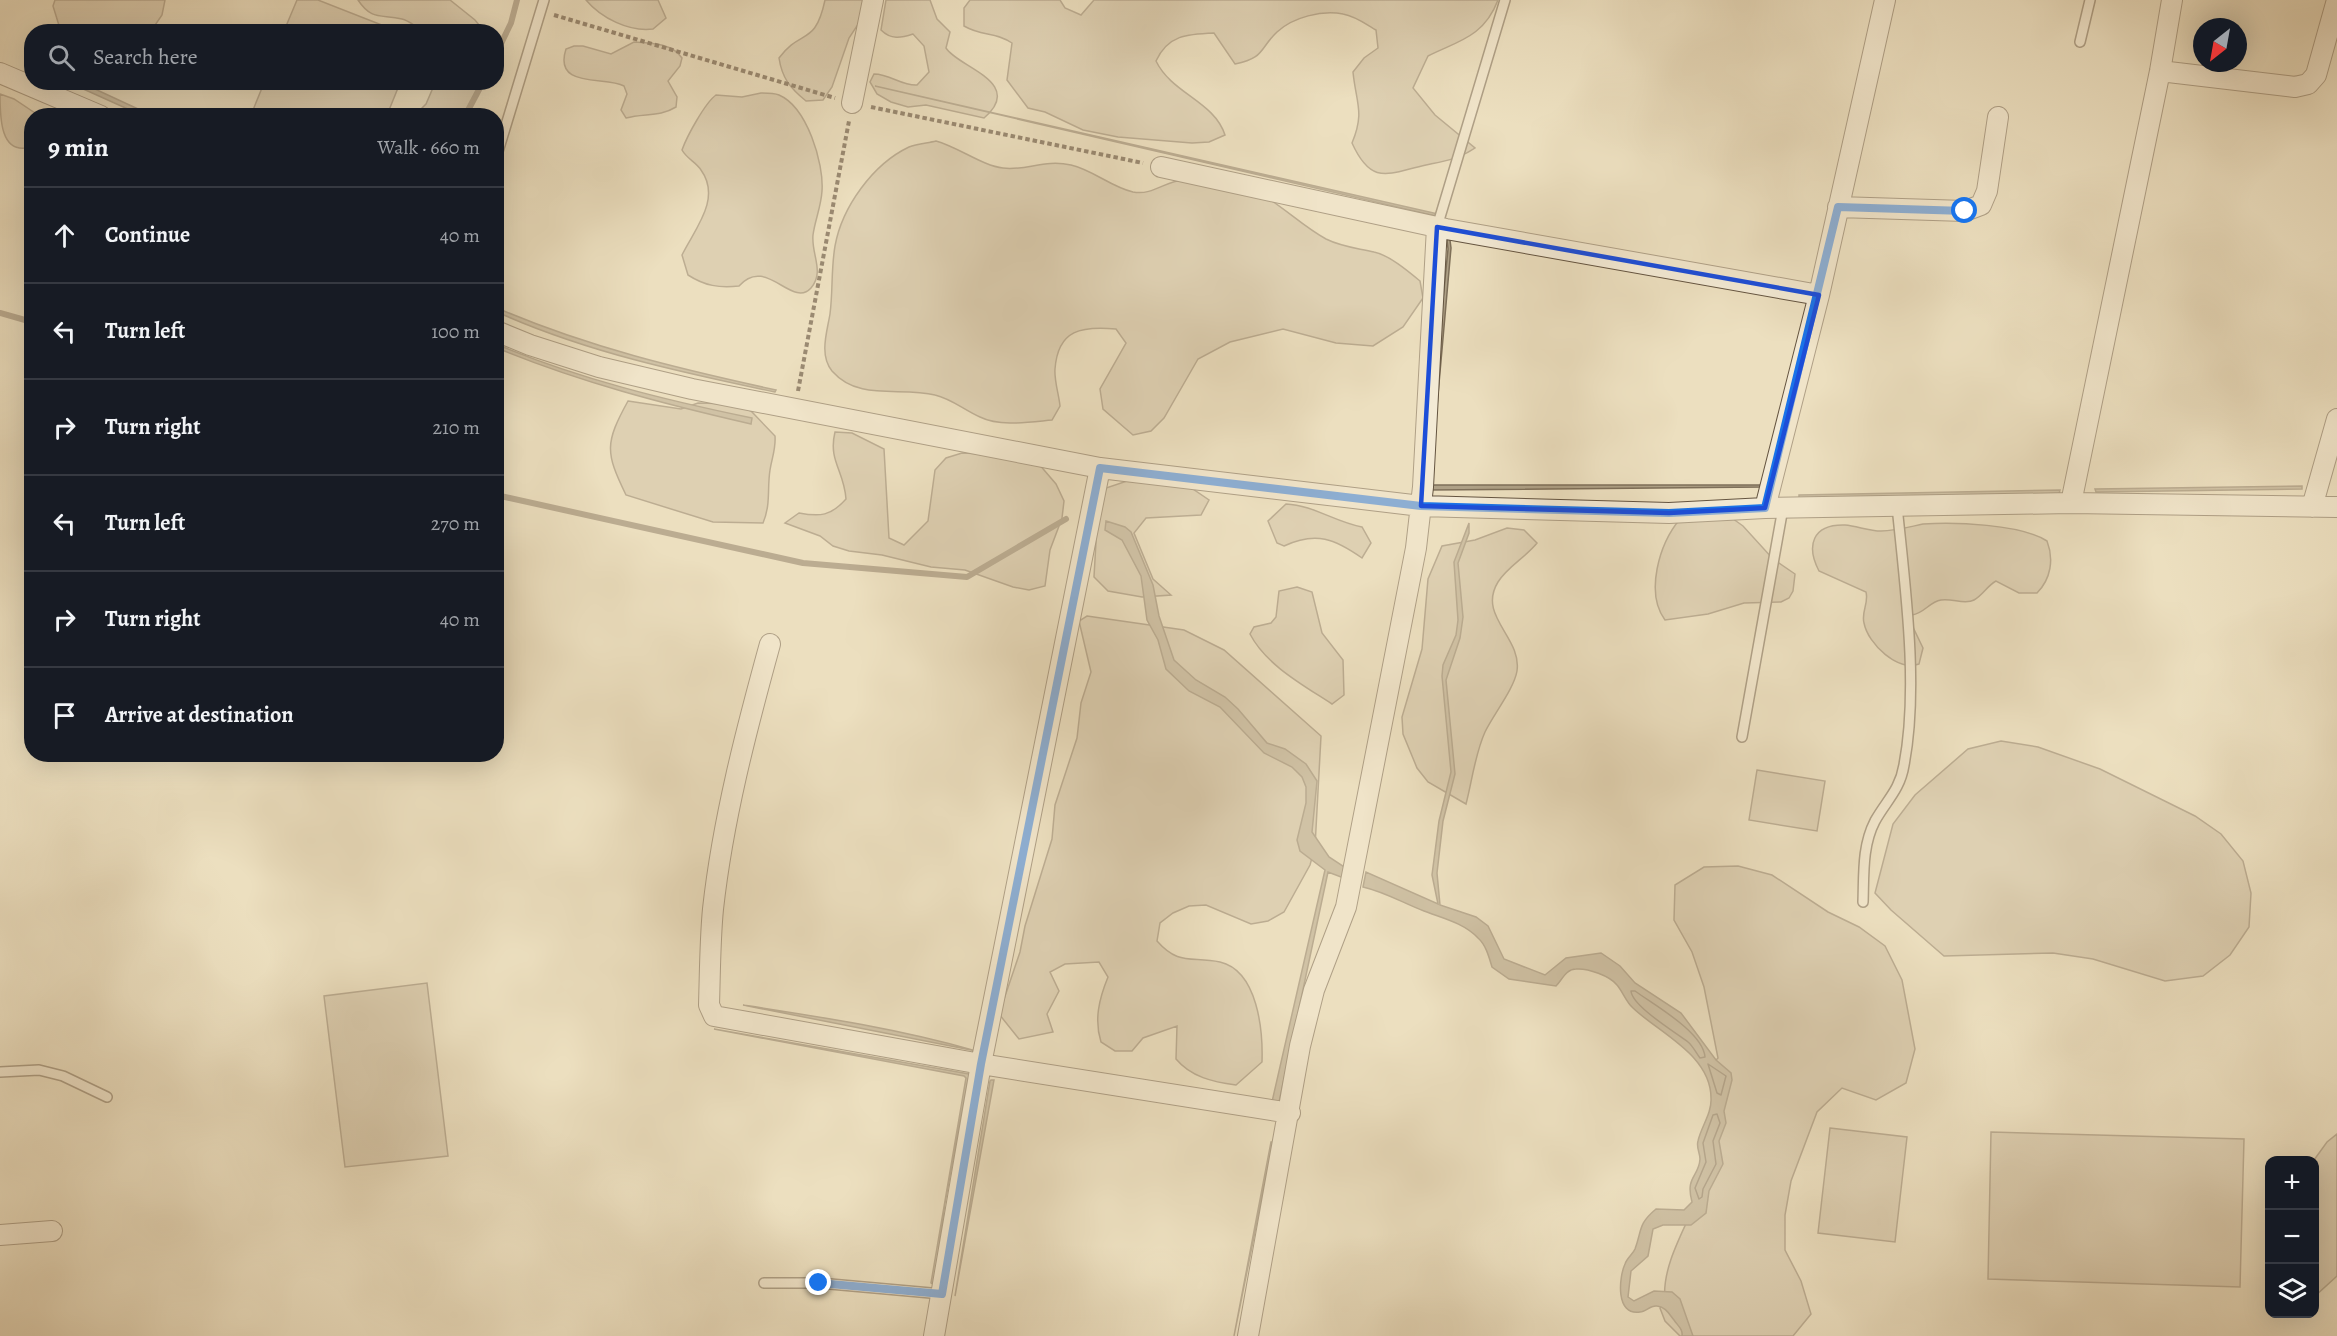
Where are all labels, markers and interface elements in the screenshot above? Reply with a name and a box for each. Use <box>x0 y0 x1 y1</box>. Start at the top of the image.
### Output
north arrow <box>2193 18 2247 72</box>
search box <box>24 24 504 90</box>
icon: search <box>45 41 78 74</box>
text: Search here <box>93 42 198 72</box>
text: 9 min <box>48 130 109 165</box>
text: Walk · 660 m <box>377 134 480 161</box>
route start <box>1951 197 1977 223</box>
icon: ahead <box>48 219 81 252</box>
text: Continue <box>105 220 190 250</box>
text: 40 m <box>440 222 480 249</box>
icon: left <box>48 315 81 348</box>
text: Turn left <box>105 316 185 346</box>
text: 100 m <box>431 318 480 345</box>
icon: right <box>48 411 81 444</box>
text: Turn right <box>105 412 201 442</box>
text: 210 m <box>432 414 480 441</box>
icon: left <box>48 507 81 540</box>
text: Turn left <box>105 508 185 538</box>
text: 270 m <box>431 510 480 537</box>
icon: right <box>48 603 81 636</box>
text: Turn right <box>105 604 201 634</box>
text: 40 m <box>440 606 480 633</box>
icon: arrive <box>48 699 81 732</box>
text: Arrive at destination <box>105 700 294 730</box>
map controls <box>2265 1156 2319 1318</box>
button: + <box>2265 1156 2319 1210</box>
button: − <box>2265 1210 2319 1264</box>
button: layers <box>2265 1264 2319 1318</box>
route end <box>805 1269 831 1295</box>

